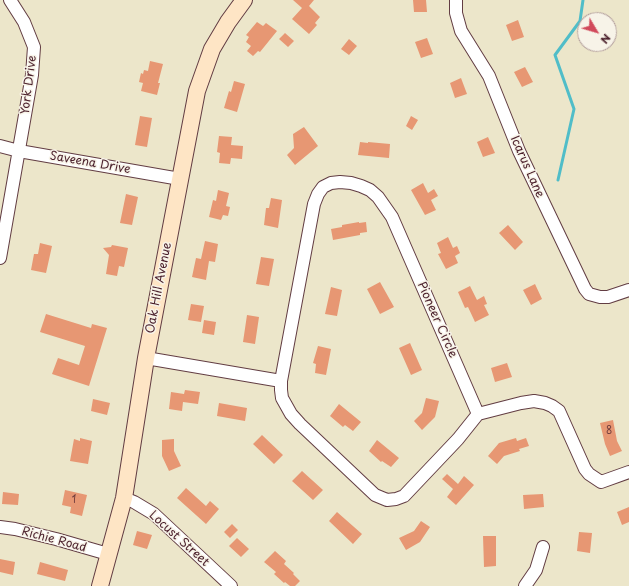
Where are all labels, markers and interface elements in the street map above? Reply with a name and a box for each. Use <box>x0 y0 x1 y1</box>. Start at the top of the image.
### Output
north arrow <box>577 12 617 52</box>
text: N <box>597 30 615 48</box>
street label: York Drive <box>18 55 40 115</box>
street label: Icarus Lane <box>507 134 547 200</box>
street label: Saveena Drive <box>48 149 132 177</box>
street label: Oak Hill Avenue <box>143 241 175 335</box>
street label: Pioneer Circle <box>414 280 460 360</box>
house number: 8 <box>606 425 612 437</box>
house number: 1 <box>72 494 76 506</box>
street label: Locust Street <box>146 508 212 570</box>
street label: Richie Road <box>20 524 88 556</box>

